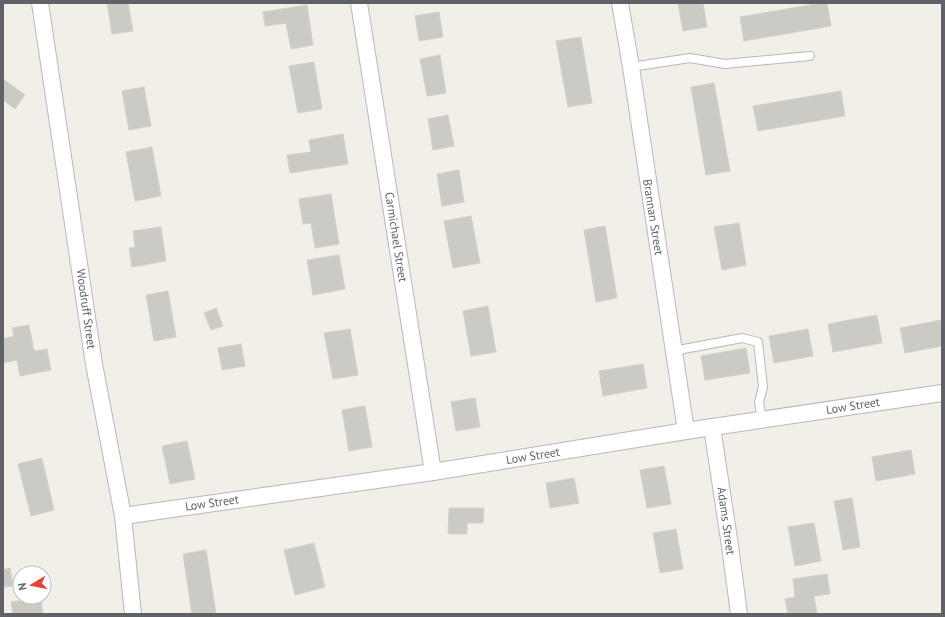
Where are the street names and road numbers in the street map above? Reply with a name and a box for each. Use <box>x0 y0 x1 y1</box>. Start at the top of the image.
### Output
street label: Brannan Street <box>640 178 667 256</box>
street label: Carmichael Street <box>382 191 411 283</box>
street label: Woodruff Street <box>73 268 100 350</box>
street label: Low Street <box>825 394 881 417</box>
street label: Low Street <box>505 444 561 467</box>
street label: Adams Street <box>714 486 739 556</box>
street label: Low Street <box>184 491 240 514</box>

